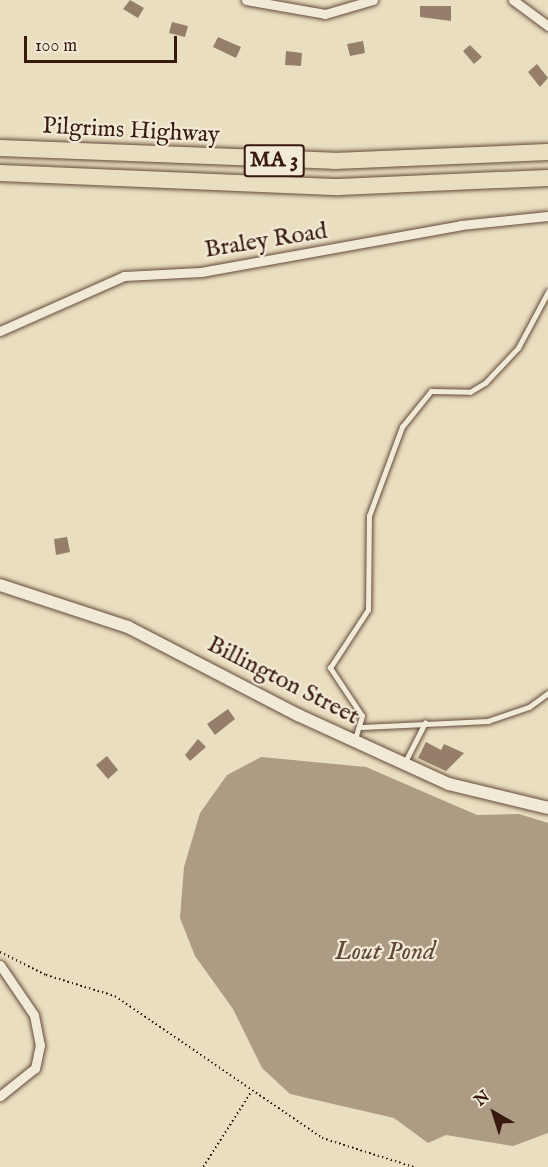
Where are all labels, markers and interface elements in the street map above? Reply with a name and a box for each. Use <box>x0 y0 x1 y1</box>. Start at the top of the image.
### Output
scale bar <box>27 24 180 62</box>
text: 100 m <box>35 35 77 58</box>
street label: Pilgrims Highway <box>42 112 220 150</box>
road number: MA 3 <box>242 142 306 180</box>
street label: Braley Road <box>203 217 329 265</box>
street label: Billington Street <box>202 630 364 732</box>
water label: Lout Pond <box>335 936 435 968</box>
north arrow <box>464 1083 524 1143</box>
text: N <box>471 1087 494 1111</box>

